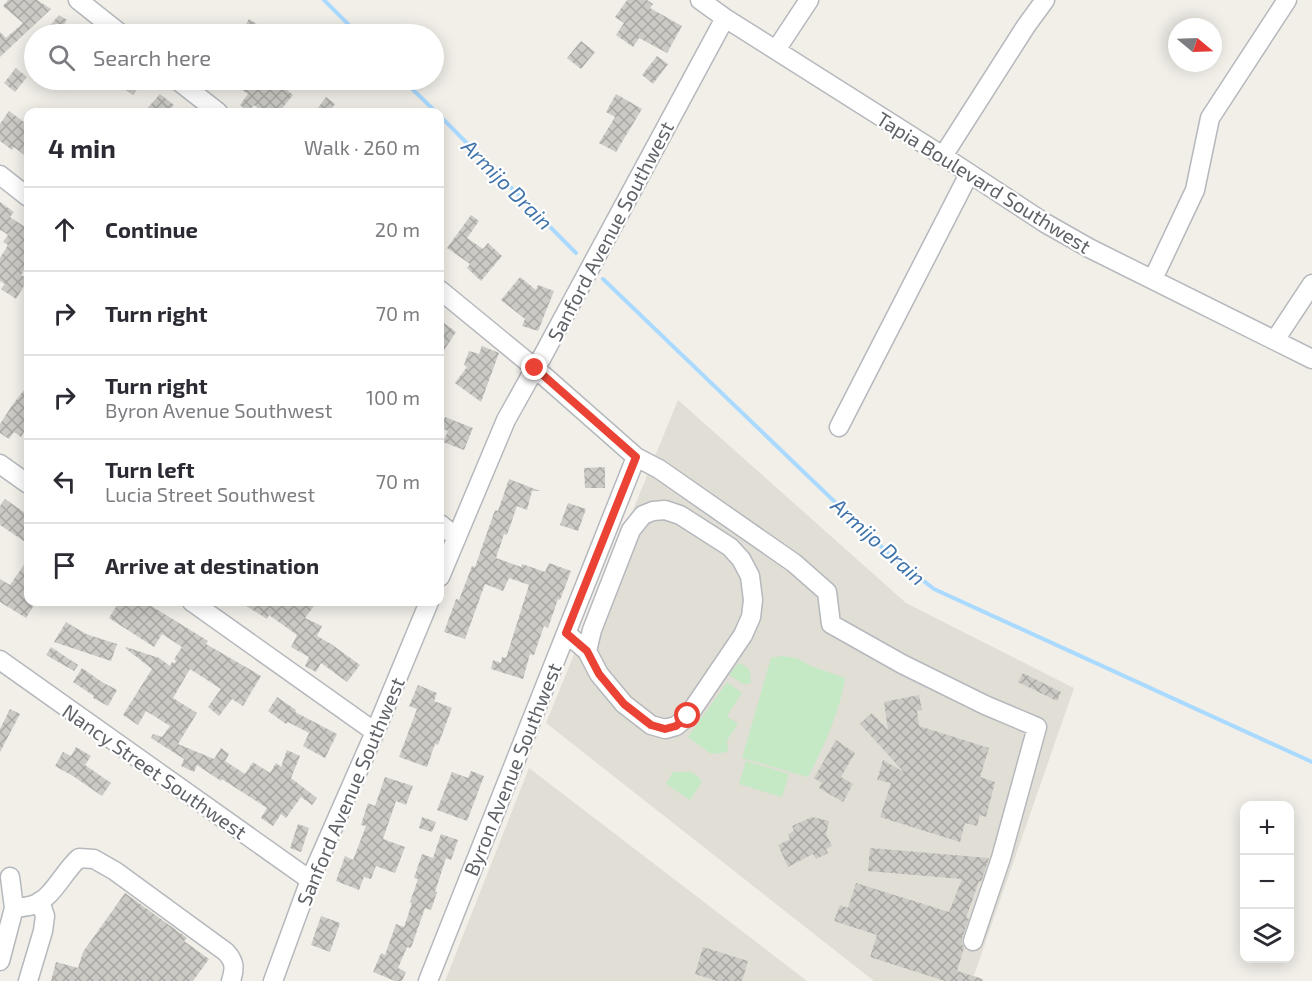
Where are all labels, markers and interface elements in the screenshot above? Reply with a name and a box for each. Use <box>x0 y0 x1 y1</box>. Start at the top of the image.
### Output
north arrow <box>1168 18 1222 72</box>
search box <box>24 24 444 90</box>
icon: search <box>45 41 78 74</box>
text: Search here <box>93 44 211 70</box>
street label: Tapia Boulevard Southwest <box>873 106 1096 258</box>
street label: Sanford Avenue Southwest <box>542 117 678 345</box>
text: 4 min <box>48 132 116 163</box>
water label: Armijo Drain <box>456 133 559 235</box>
text: Walk · 260 m <box>304 135 420 159</box>
icon: ahead <box>48 213 81 246</box>
text: Continue <box>105 216 198 242</box>
text: 20 m <box>375 217 420 241</box>
icon: right <box>48 297 81 330</box>
text: Turn right <box>105 300 207 326</box>
text: 70 m <box>376 301 420 325</box>
route end <box>521 354 547 380</box>
text: Turn right <box>105 372 207 398</box>
icon: right <box>48 381 81 414</box>
text: 100 m <box>366 385 420 409</box>
text: Byron Avenue Southwest <box>105 398 332 422</box>
text: Turn left <box>105 456 194 482</box>
icon: left <box>48 465 81 498</box>
text: 70 m <box>376 469 420 493</box>
text: Lucia Street Southwest <box>105 482 315 506</box>
water label: Armijo Drain <box>825 492 931 590</box>
icon: arrive <box>48 549 81 582</box>
text: Arrive at destination <box>105 552 319 578</box>
street label: Byron Avenue Southwest <box>458 659 566 879</box>
street label: Sanford Avenue Southwest <box>291 673 409 909</box>
street label: Nancy Street Southwest <box>58 698 252 844</box>
route start <box>674 702 700 728</box>
map controls <box>1240 801 1294 963</box>
button: + <box>1240 801 1294 855</box>
button: − <box>1240 855 1294 909</box>
button: layers <box>1240 909 1294 963</box>

